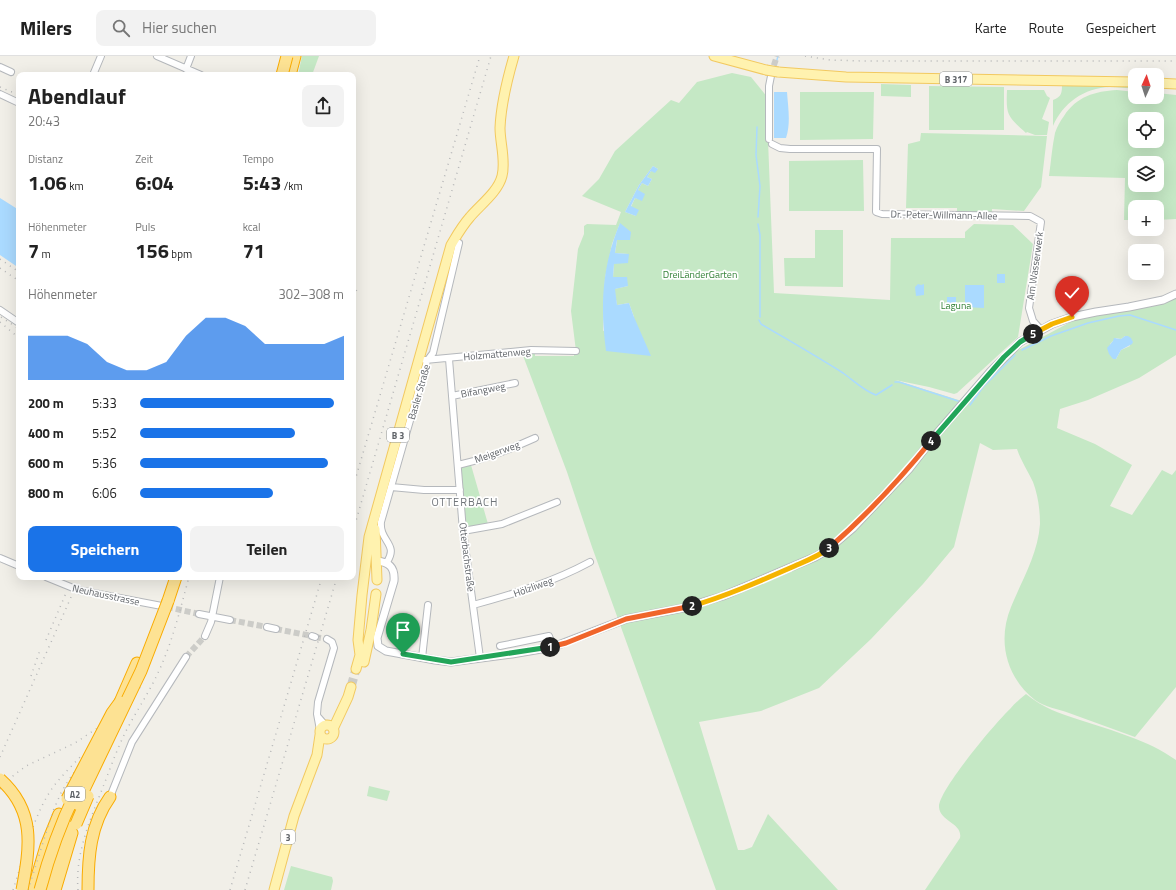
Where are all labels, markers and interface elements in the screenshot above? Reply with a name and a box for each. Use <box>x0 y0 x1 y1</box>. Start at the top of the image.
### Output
search box <box>96 10 376 46</box>
text: Milers <box>20 13 72 42</box>
text: Hier suchen <box>142 16 217 39</box>
icon: search <box>110 17 132 39</box>
text: Karte <box>975 17 1007 38</box>
text: Route <box>1029 17 1064 38</box>
text: Gespeichert <box>1086 17 1156 38</box>
north arrow <box>1128 68 1164 104</box>
map controls <box>1128 68 1164 280</box>
road number: B 317 <box>940 72 972 86</box>
text: Abendlauf <box>28 79 126 113</box>
button: share <box>302 85 344 127</box>
text: 20:43 <box>28 111 60 131</box>
button: locate <box>1128 112 1164 148</box>
text: Distanz <box>28 151 63 167</box>
text: Zeit <box>135 151 153 167</box>
text: Tempo <box>243 151 274 167</box>
button: layers <box>1128 156 1164 192</box>
text: 1.06 <box>28 167 67 198</box>
text: 6:04 <box>135 167 174 198</box>
text: 5:43 <box>243 167 281 198</box>
text: km <box>67 178 84 194</box>
text: /km <box>281 178 303 194</box>
button: + <box>1128 200 1164 236</box>
street label: Dr.-Peter-Willmann-Allee <box>890 207 998 223</box>
text: Höhenmeter <box>28 219 87 235</box>
text: Puls <box>135 219 155 235</box>
text: kcal <box>243 219 261 235</box>
street label: Am Wasserwerk <box>1023 231 1047 301</box>
text: 7 <box>28 235 39 266</box>
text: 156 <box>135 235 169 266</box>
text: 71 <box>243 235 265 266</box>
button: − <box>1128 244 1164 280</box>
text: m <box>39 246 51 262</box>
text: bpm <box>169 246 192 262</box>
park label: DreiLänderGarten <box>663 267 737 282</box>
pin <box>1055 276 1089 317</box>
icon: check <box>1061 282 1083 304</box>
text: Höhenmeter <box>28 284 97 304</box>
text: 302–308 m <box>278 284 344 304</box>
park label: Laguna <box>941 298 971 313</box>
pin: 5 <box>1023 324 1043 344</box>
text: 5 <box>1030 326 1036 342</box>
street label: Holzmattenweg <box>463 344 531 364</box>
street label: Basler Straße <box>404 363 434 421</box>
street label: Bifangweg <box>460 378 506 402</box>
text: 200 m <box>28 393 64 413</box>
text: 5:33 <box>92 393 117 413</box>
text: 400 m <box>28 423 64 443</box>
text: 5:52 <box>92 423 117 443</box>
road number: B 3 <box>387 428 409 442</box>
pin: 4 <box>921 431 941 451</box>
text: 4 <box>928 433 934 449</box>
street label: Meigerweg <box>472 437 522 467</box>
text: 600 m <box>28 453 64 473</box>
text: 5:36 <box>92 453 117 473</box>
text: 800 m <box>28 483 64 503</box>
text: 6:06 <box>92 483 117 503</box>
district label: OTTERBACH <box>432 494 498 510</box>
street label: Otterbachstraße <box>455 522 479 592</box>
button: Speichern <box>28 526 182 572</box>
button: Teilen <box>190 526 344 572</box>
pin: 3 <box>819 538 839 558</box>
text: 3 <box>826 540 832 556</box>
street label: Hölzliweg <box>511 573 555 601</box>
street label: Neuhausstrasse <box>71 581 141 609</box>
pin: 2 <box>682 596 702 616</box>
text: 2 <box>689 598 695 614</box>
pin <box>386 613 420 654</box>
icon: arrive <box>392 619 414 641</box>
pin: 1 <box>540 637 560 657</box>
text: 1 <box>547 639 553 655</box>
road number: A2 <box>65 787 85 801</box>
road number: 3 <box>281 830 295 844</box>

